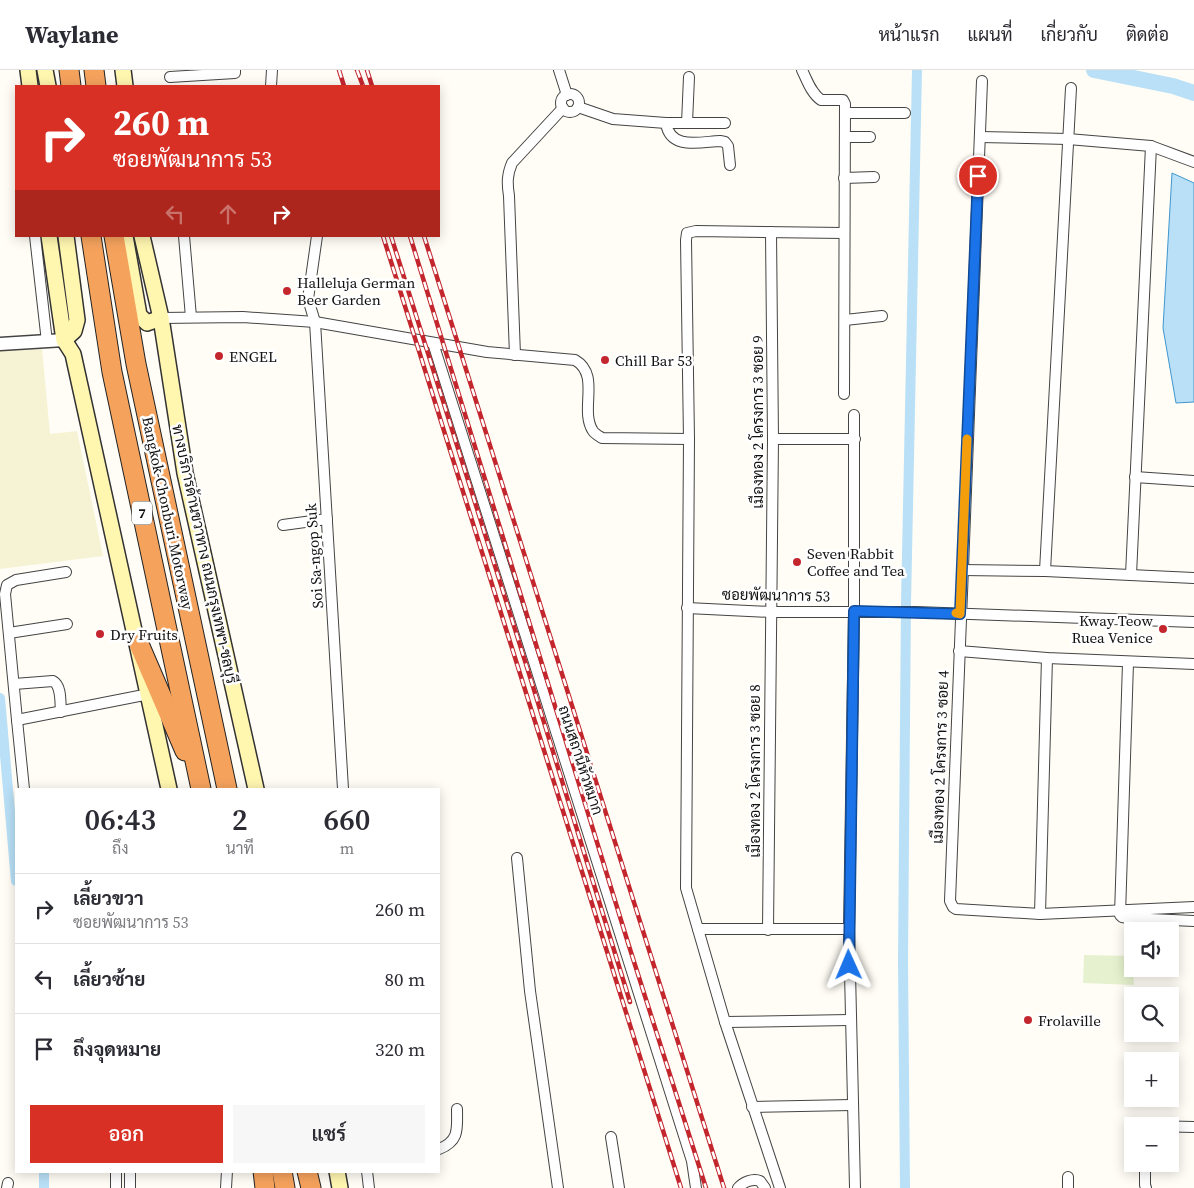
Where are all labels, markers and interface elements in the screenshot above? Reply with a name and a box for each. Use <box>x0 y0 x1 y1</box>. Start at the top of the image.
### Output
text: Waylane <box>25 18 119 51</box>
text: หน้าแรก <box>878 22 940 47</box>
text: แผนที่ <box>968 22 1012 47</box>
text: เกี่ยวกับ <box>1040 22 1098 47</box>
text: ติดต่อ <box>1126 22 1169 47</box>
text: 260 m <box>113 99 209 147</box>
icon: right <box>30 105 95 170</box>
text: ซอยพัฒนาการ 53 <box>113 144 272 174</box>
pin <box>957 155 999 197</box>
icon: arrive <box>964 162 992 190</box>
icon: left <box>161 200 189 228</box>
icon: ahead <box>214 200 242 228</box>
icon: right <box>267 200 295 228</box>
place label: Halleluja German Beer Garden <box>297 272 415 310</box>
marker: Halleluja German Beer Garden <box>281 285 293 297</box>
street label: เมืองทอง 2 โครงการ 3 ซอย 9 <box>747 335 768 509</box>
place label: ENGEL <box>229 346 277 367</box>
marker: ENGEL <box>213 350 225 362</box>
place label: Chill Bar 53 <box>615 350 692 371</box>
marker: Chill Bar 53 <box>599 354 611 366</box>
street label: Bangkok-Chonburi Motorway <box>137 414 199 612</box>
street label: ทางบริการด้านขวาทาง ถนนกรุงเทพฯ-ชลบุรี <box>166 422 243 686</box>
road number: 7 <box>132 502 152 524</box>
street label: Soi Sa-ngop Suk <box>300 502 328 609</box>
place label: Seven Rabbit Coffee and Tea <box>807 543 905 581</box>
marker: Seven Rabbit Coffee and Tea <box>791 556 803 568</box>
street label: ซอยพัฒนาการ 53 <box>722 584 830 606</box>
place label: Kway Teow Ruea Venice <box>1071 610 1154 648</box>
marker: Kway Teow Ruea Venice <box>1157 623 1169 635</box>
place label: Dry Fruits <box>110 624 178 645</box>
marker: Dry Fruits <box>94 628 106 640</box>
street label: เมืองทอง 2 โครงการ 3 ซอย 4 <box>926 669 954 844</box>
street label: เมืองทอง 2 โครงการ 3 ซอย 8 <box>744 684 765 858</box>
street label: ถนนสถานีหัวหมาก <box>553 703 609 817</box>
text: 06:43 <box>85 799 156 840</box>
text: 2 <box>232 799 248 840</box>
text: 660 <box>324 799 370 840</box>
text: ถึง <box>112 837 129 859</box>
text: นาที <box>226 837 254 859</box>
text: m <box>340 837 354 859</box>
text: เลี้ยวขวา <box>73 885 144 911</box>
icon: right <box>30 895 58 923</box>
text: 260 m <box>375 896 425 922</box>
text: ซอยพัฒนาการ 53 <box>73 911 189 933</box>
map controls <box>1124 922 1179 1172</box>
button: sound <box>1124 922 1179 977</box>
position arrow <box>822 938 874 990</box>
icon: left <box>30 965 58 993</box>
text: เลี้ยวซ้าย <box>73 966 145 992</box>
text: 80 m <box>384 966 425 992</box>
button: search <box>1124 987 1179 1042</box>
place label: Frolaville <box>1038 1010 1101 1031</box>
marker: Frolaville <box>1022 1014 1034 1026</box>
icon: arrive <box>30 1035 58 1063</box>
text: ถึงจุดหมาย <box>73 1036 161 1062</box>
text: 320 m <box>375 1036 425 1062</box>
button: + <box>1124 1052 1179 1107</box>
button: ออก <box>30 1105 223 1163</box>
button: แชร์ <box>233 1105 425 1163</box>
button: − <box>1124 1117 1179 1172</box>

